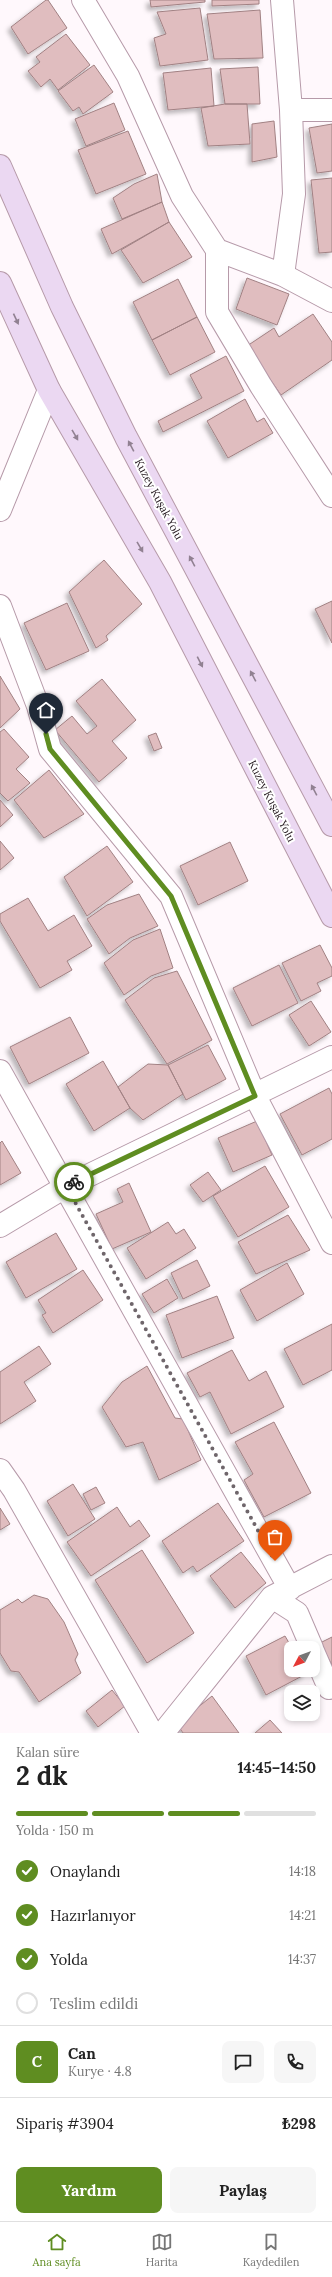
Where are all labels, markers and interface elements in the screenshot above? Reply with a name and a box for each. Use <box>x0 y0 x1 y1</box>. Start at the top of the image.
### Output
one-way arrow <box>13 313 19 324</box>
one-way arrow <box>71 429 78 440</box>
one-way arrow <box>128 440 134 452</box>
street label: Kuzey Kuşak Yolu <box>132 456 186 542</box>
one-way arrow <box>136 542 144 552</box>
one-way arrow <box>189 555 195 567</box>
one-way arrow <box>197 656 204 668</box>
one-way arrow <box>249 670 256 681</box>
pin <box>29 693 63 734</box>
icon: home <box>35 699 57 721</box>
street label: Kuzey Kuşak Yolu <box>245 758 299 845</box>
one-way arrow <box>310 785 317 796</box>
courier <box>54 1162 94 1202</box>
icon: bike <box>63 1171 85 1193</box>
pin <box>258 1520 292 1561</box>
icon: bag <box>264 1526 286 1548</box>
north arrow <box>284 1641 320 1677</box>
map controls <box>284 1641 320 1721</box>
button: layers <box>284 1685 320 1721</box>
text: Kalan süre <box>16 1744 80 1761</box>
text: 14:45–14:50 <box>238 1758 316 1777</box>
text: 2 dk <box>16 1759 68 1792</box>
text: Yolda · 150 m <box>16 1822 94 1839</box>
icon: check <box>16 1860 38 1882</box>
text: Onaylandı <box>50 1862 121 1881</box>
text: 14:18 <box>289 1863 316 1880</box>
icon: check <box>16 1904 38 1926</box>
text: Hazırlanıyor <box>50 1906 136 1925</box>
text: 14:21 <box>289 1907 316 1924</box>
icon: check <box>16 1948 38 1970</box>
text: Yolda <box>50 1950 88 1969</box>
text: 14:37 <box>288 1951 316 1968</box>
text: Teslim edildi <box>50 1994 138 2013</box>
button: chat <box>222 2041 264 2083</box>
button: phone <box>274 2041 316 2083</box>
text: Can <box>68 2044 96 2063</box>
text: C <box>32 2052 42 2071</box>
text: Kurye · 4.8 <box>68 2063 132 2080</box>
text: Sipariş #3904 <box>16 2114 114 2133</box>
text: ₺298 <box>282 2114 316 2133</box>
button: Yardım <box>16 2167 162 2213</box>
button: Paylaş <box>170 2167 316 2213</box>
tab: Ana sayfa <box>33 2231 81 2269</box>
tab: Harita <box>146 2231 178 2269</box>
tab: Kaydedilen <box>243 2231 299 2269</box>

